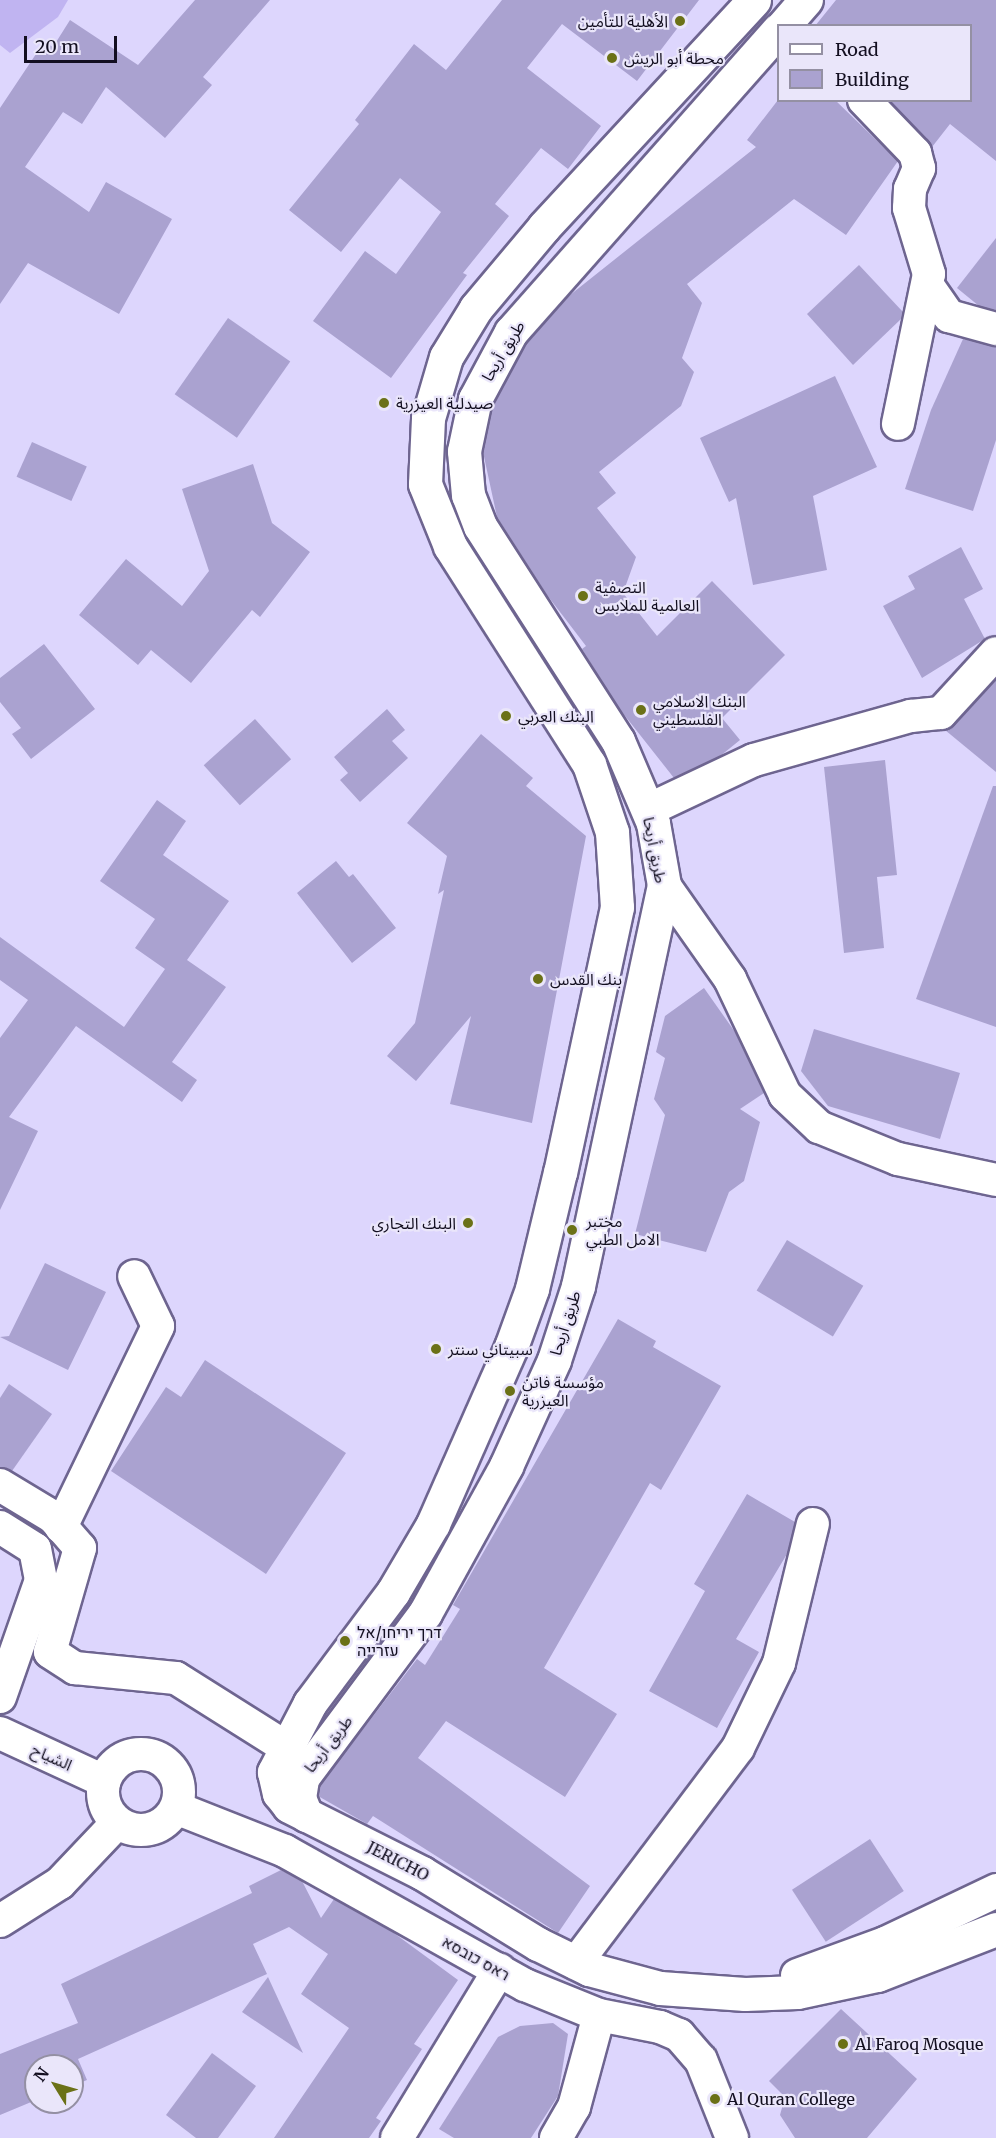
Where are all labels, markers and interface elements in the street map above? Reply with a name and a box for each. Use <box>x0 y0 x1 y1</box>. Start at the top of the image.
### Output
place label: الأهلية للتأمين <box>578 11 668 31</box>
marker: الأهلية للتأمين <box>673 14 687 28</box>
scale bar <box>27 24 120 62</box>
legend <box>777 24 972 102</box>
text: 20 m <box>35 35 79 58</box>
text: Road <box>835 38 879 61</box>
place label: محطة أبو الريش <box>624 48 724 68</box>
marker: محطة أبو الريش <box>605 51 619 65</box>
text: Building <box>835 68 909 91</box>
street label: طريق أريحا <box>478 317 528 385</box>
place label: صيدلية العيزرية <box>396 393 493 413</box>
marker: صيدلية العيزرية <box>377 396 391 410</box>
place label: التصفية العالمية للملابس <box>595 577 699 615</box>
marker: التصفية العالمية للملابس <box>576 589 590 603</box>
place label: البنك الاسلامي الفلسطيني <box>653 691 746 729</box>
marker: البنك الاسلامي الفلسطيني <box>634 703 648 717</box>
place label: البنك العربي <box>518 706 594 726</box>
marker: البنك العربي <box>499 709 513 723</box>
street label: طريق أريحا <box>639 815 671 885</box>
place label: بنك القدس <box>550 969 622 989</box>
marker: بنك القدس <box>531 972 545 986</box>
place label: مختبر الامل الطبي <box>586 1211 660 1249</box>
place label: البنك التجاري <box>372 1213 456 1233</box>
marker: البنك التجاري <box>461 1216 475 1230</box>
marker: مختبر الامل الطبي <box>563 1221 581 1239</box>
street label: طريق أريحا <box>546 1288 584 1358</box>
place label: سبيتاني سنتر <box>448 1339 533 1359</box>
marker: سبيتاني سنتر <box>429 1342 443 1356</box>
place label: مؤسسة فاتن العيزرية <box>522 1372 604 1410</box>
marker: مؤسسة فاتن العيزرية <box>503 1384 517 1398</box>
place label: דרך יריחו/אל עזרייה <box>357 1622 442 1660</box>
marker: דרך יריחו/אל עזרייה <box>338 1634 352 1648</box>
street label: طريق أريحا <box>300 1712 356 1776</box>
street label: الشياح <box>29 1740 75 1774</box>
street label: JERICHO <box>364 1837 432 1885</box>
street label: ראס כובסא <box>439 1932 513 1984</box>
place label: Al Faroq Mosque <box>855 2034 983 2054</box>
marker: Al Faroq Mosque <box>836 2037 850 2051</box>
north arrow <box>24 2054 84 2114</box>
text: N <box>29 2063 53 2085</box>
place label: Al Quran College <box>727 2089 855 2109</box>
marker: Al Quran College <box>708 2092 722 2106</box>

